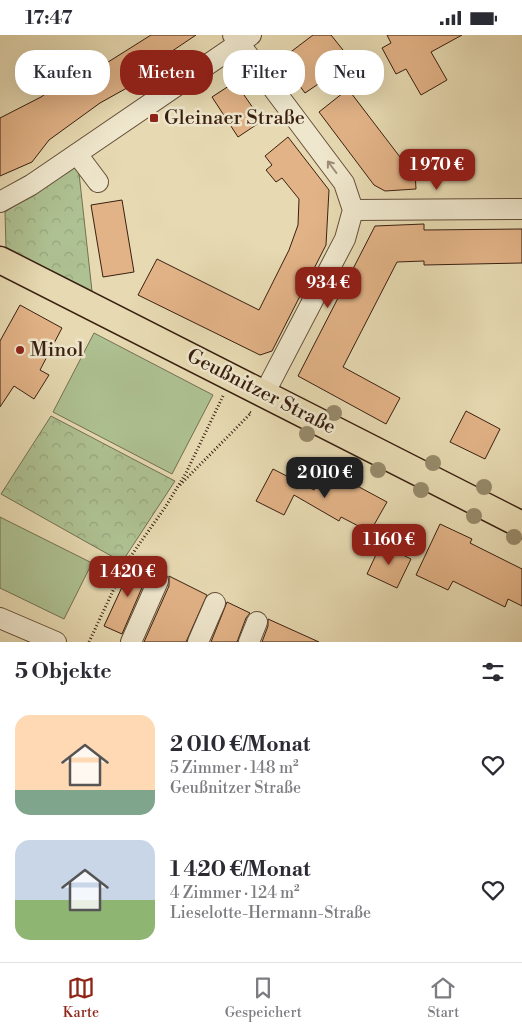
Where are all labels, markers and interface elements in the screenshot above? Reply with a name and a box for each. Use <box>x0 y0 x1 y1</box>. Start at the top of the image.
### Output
text: 17:47 <box>25 6 73 30</box>
chip: Kaufen <box>15 50 110 95</box>
chip: Mieten <box>120 50 213 95</box>
chip: Filter <box>223 50 305 95</box>
chip: Neu <box>315 50 384 95</box>
place label: Gleinaer Straße <box>164 106 305 131</box>
marker: Gleinaer Straße <box>148 112 160 124</box>
pin: 1 970 € <box>391 149 483 191</box>
text: 1 970 € <box>410 155 464 175</box>
one-way arrow <box>327 160 337 174</box>
pin: 934 € <box>293 267 363 309</box>
text: 934 € <box>306 273 350 293</box>
place label: Minol <box>30 338 83 363</box>
marker: Minol <box>14 344 26 356</box>
street label: Geußnitzer Straße <box>182 344 340 440</box>
pin: 2 010 € <box>279 457 371 499</box>
text: 2 010 € <box>297 463 353 483</box>
pin: 1 160 € <box>343 523 435 566</box>
text: 1 160 € <box>363 530 415 550</box>
pin: 1 420 € <box>82 555 174 598</box>
text: 1 420 € <box>100 562 156 582</box>
icon: filters <box>479 658 507 686</box>
text: 5 Objekte <box>15 659 112 685</box>
text: 2 010 €/Monat <box>170 732 310 758</box>
icon: home <box>55 735 115 795</box>
icon: heart <box>479 751 507 779</box>
text: 5 Zimmer · 148 m² <box>170 758 299 778</box>
text: Geußnitzer Straße <box>170 778 301 798</box>
text: 1 420 €/Monat <box>170 857 310 883</box>
icon: home <box>55 860 115 920</box>
icon: heart <box>479 876 507 904</box>
text: 4 Zimmer · 124 m² <box>170 883 300 903</box>
text: Lieselotte-Hermann-Straße <box>170 903 371 923</box>
tab: Karte <box>63 974 99 1022</box>
tab: Gespeichert <box>225 974 302 1022</box>
tab: Start <box>427 974 459 1022</box>

